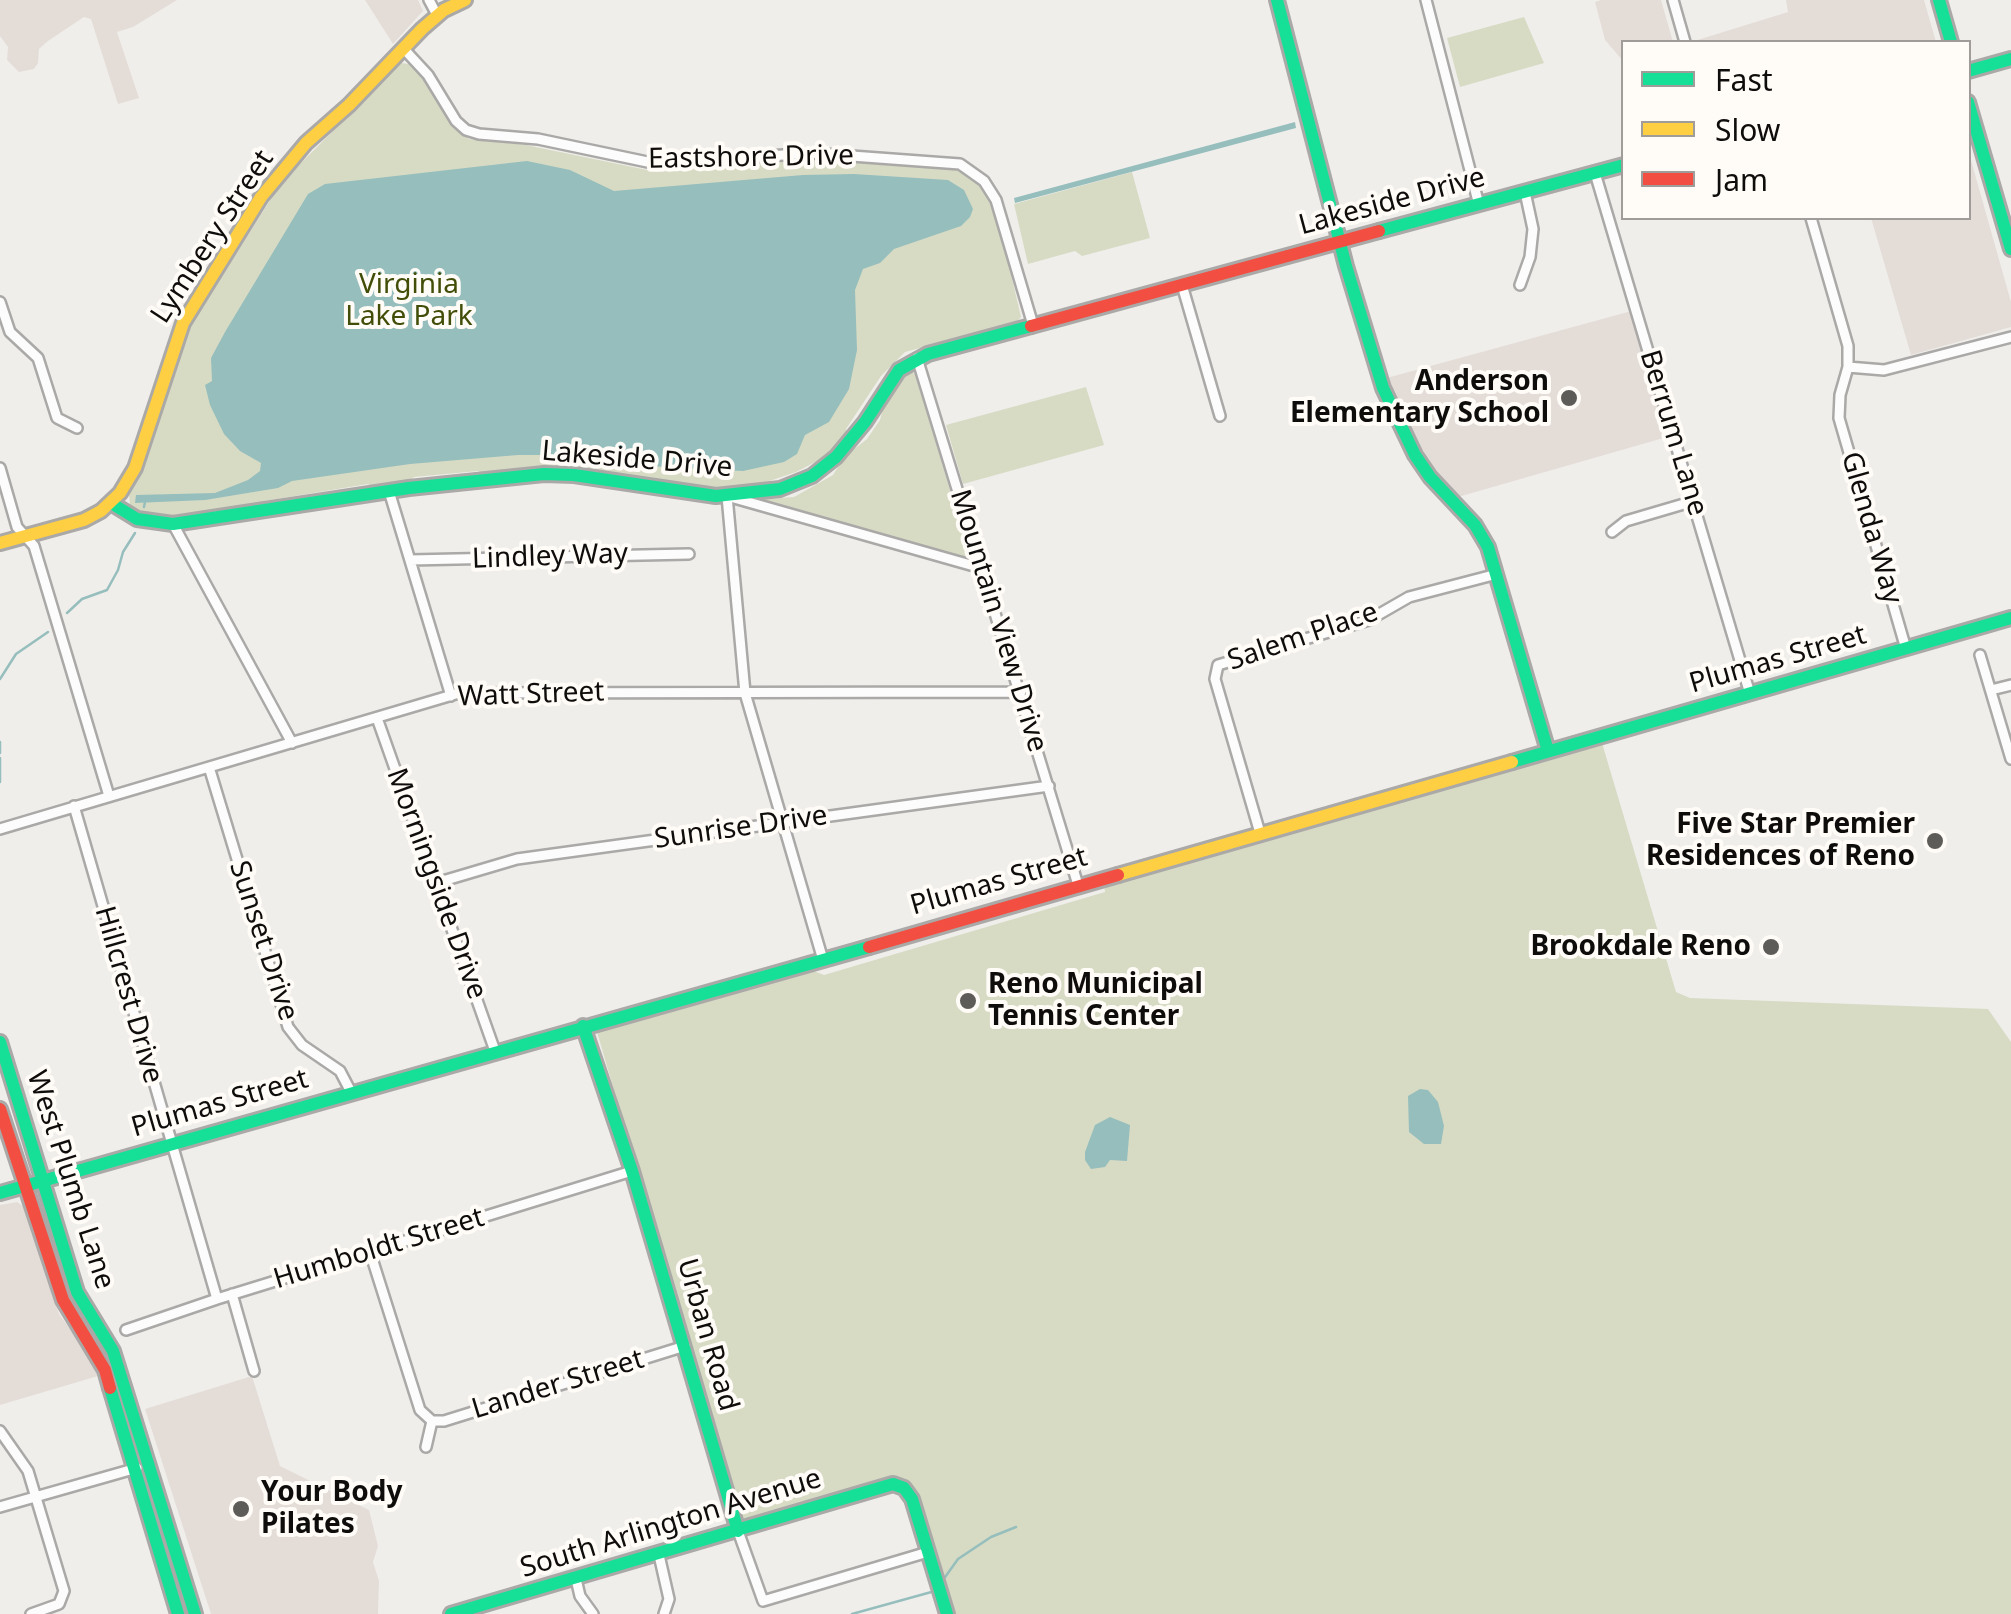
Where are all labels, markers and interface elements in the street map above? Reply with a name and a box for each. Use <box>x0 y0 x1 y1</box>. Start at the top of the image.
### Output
legend <box>1621 40 1971 220</box>
text: Fast <box>1715 59 1773 100</box>
text: Slow <box>1715 109 1780 150</box>
street label: Eastshore Drive <box>648 139 854 177</box>
street label: Lymbery Street <box>145 144 281 330</box>
text: Jam <box>1715 159 1768 200</box>
street label: Lakeside Drive <box>1295 161 1489 243</box>
park label: Virginia Lake Park <box>345 268 473 334</box>
street label: Berrum Lane <box>1632 346 1714 520</box>
place label: Anderson Elementary School <box>1290 365 1549 431</box>
marker: Anderson Elementary School <box>1558 387 1580 409</box>
street label: Lakeside Drive <box>540 435 734 485</box>
street label: Glenda Way <box>1833 448 1909 608</box>
street label: Mountain View Drive <box>942 486 1054 756</box>
street label: Lindley Way <box>472 537 628 577</box>
street label: Salem Place <box>1223 596 1383 678</box>
street label: Plumas Street <box>1686 619 1870 701</box>
street label: Watt Street <box>457 676 605 714</box>
street label: Morningside Drive <box>379 764 493 1004</box>
street label: Sunrise Drive <box>652 799 830 857</box>
place label: Five Star Premier Residences of Reno <box>1646 808 1915 874</box>
marker: Five Star Premier Residences of Reno <box>1924 830 1946 852</box>
street label: Plumas Street <box>907 841 1091 923</box>
street label: Sunset Drive <box>221 857 305 1025</box>
street label: Hillcrest Drive <box>87 903 169 1087</box>
place label: Brookdale Reno <box>1530 930 1751 964</box>
marker: Brookdale Reno <box>1760 936 1782 958</box>
place label: Reno Municipal Tennis Center <box>988 968 1203 1034</box>
marker: Reno Municipal Tennis Center <box>957 990 979 1012</box>
street label: Plumas Street <box>128 1063 312 1145</box>
street label: West Plumb Lane <box>19 1067 121 1293</box>
street label: Humboldt Street <box>270 1201 488 1297</box>
street label: Urban Road <box>669 1255 745 1415</box>
street label: Lander Street <box>468 1343 648 1427</box>
street label: South Arlington Avenue <box>517 1462 825 1586</box>
place label: Your Body Pilates <box>261 1476 402 1542</box>
marker: Your Body Pilates <box>230 1498 252 1520</box>

